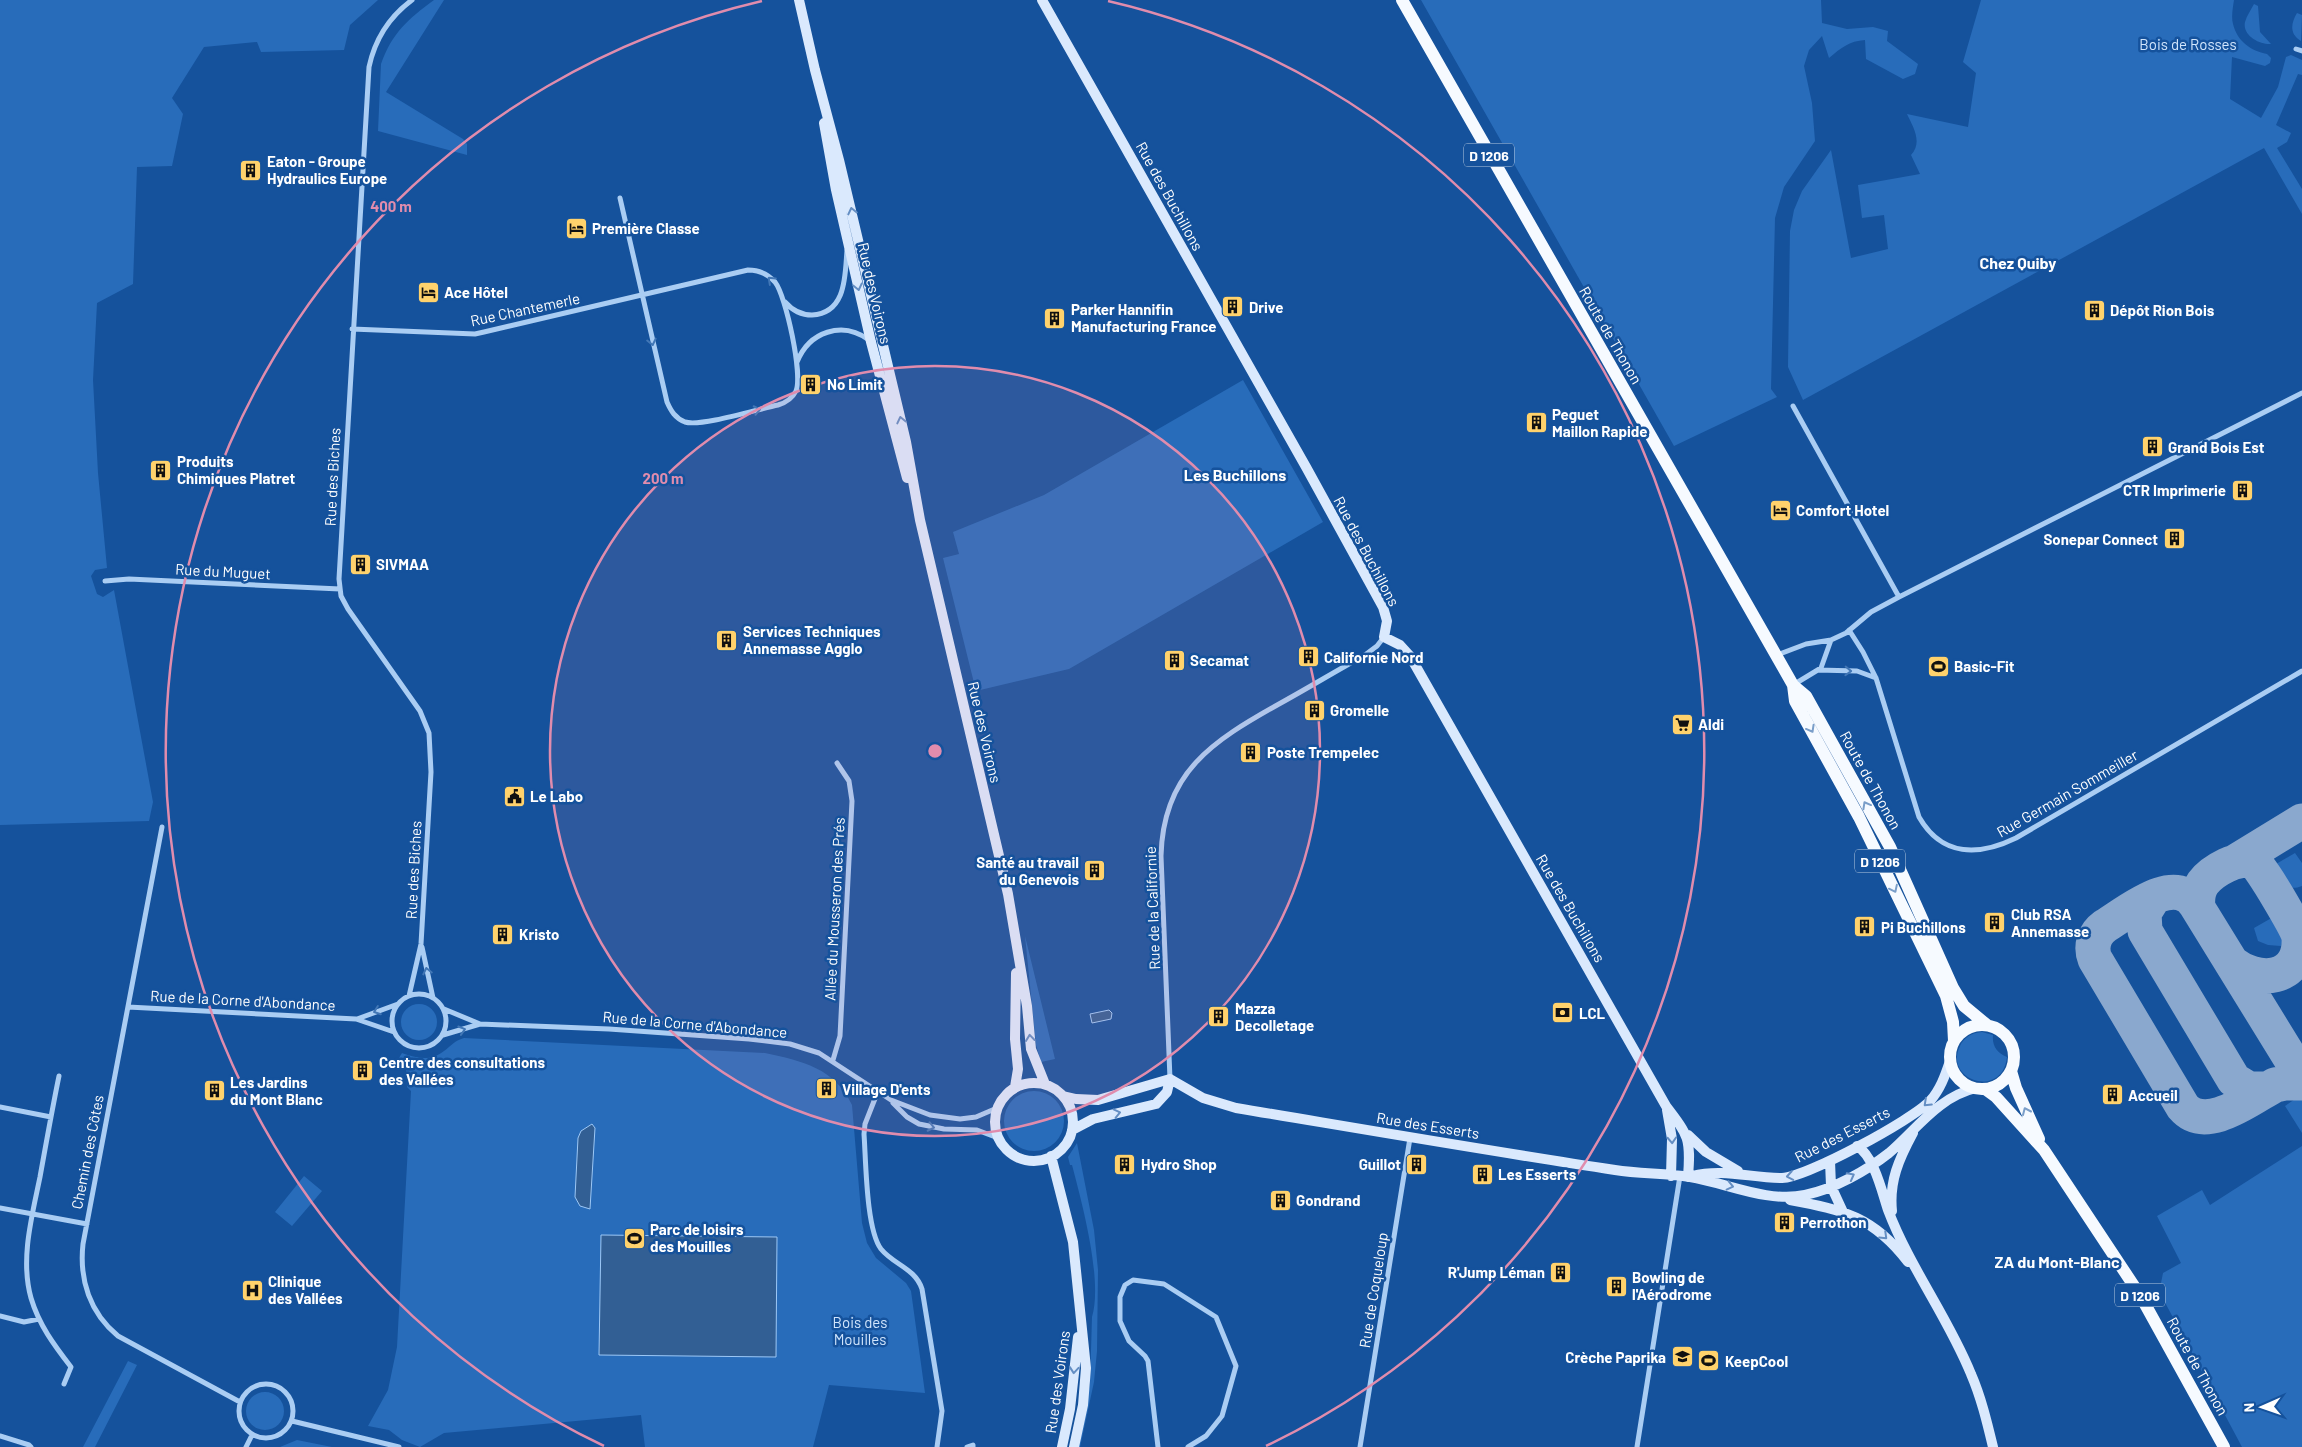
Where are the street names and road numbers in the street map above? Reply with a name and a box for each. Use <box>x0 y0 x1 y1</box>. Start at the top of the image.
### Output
street label: Rue des Buchillons <box>1133 138 1207 254</box>
road number: D 1206 <box>1464 144 1514 166</box>
street label: Rue des Voirons <box>855 241 895 345</box>
street label: Route de Thonon <box>1576 283 1646 387</box>
street label: Rue Chantemerle <box>469 289 581 329</box>
street label: Rue des Biches <box>320 427 344 527</box>
street label: Rue des Buchillons <box>1330 493 1404 609</box>
street label: Rue du Muguet <box>175 560 271 582</box>
street label: Rue des Voirons <box>965 680 1005 784</box>
street label: Route de Thonon <box>1837 728 1905 832</box>
street label: Rue Germain Sommeiller <box>1993 745 2141 841</box>
street label: Allée du Mousseron des Prés <box>820 817 848 1001</box>
street label: Rue des Biches <box>401 820 425 920</box>
street label: Rue de la Californie <box>1141 846 1163 970</box>
road number: D 1206 <box>1855 849 1905 872</box>
street label: Rue des Buchillons <box>1533 851 1609 965</box>
street label: Rue de la Corne d'Abondance <box>150 986 336 1014</box>
street label: Rue de la Corne d'Abondance <box>602 1007 788 1041</box>
street label: Chemin des Côtes <box>67 1093 107 1211</box>
street label: Rue des Esserts <box>1792 1102 1892 1166</box>
street label: Rue des Esserts <box>1375 1108 1481 1142</box>
street label: Rue de Coqueloup <box>1355 1231 1391 1349</box>
road number: D 1206 <box>2115 1284 2165 1306</box>
street label: Route de Thonon <box>2164 1314 2232 1418</box>
street label: Rue des Voirons <box>1041 1330 1073 1434</box>

